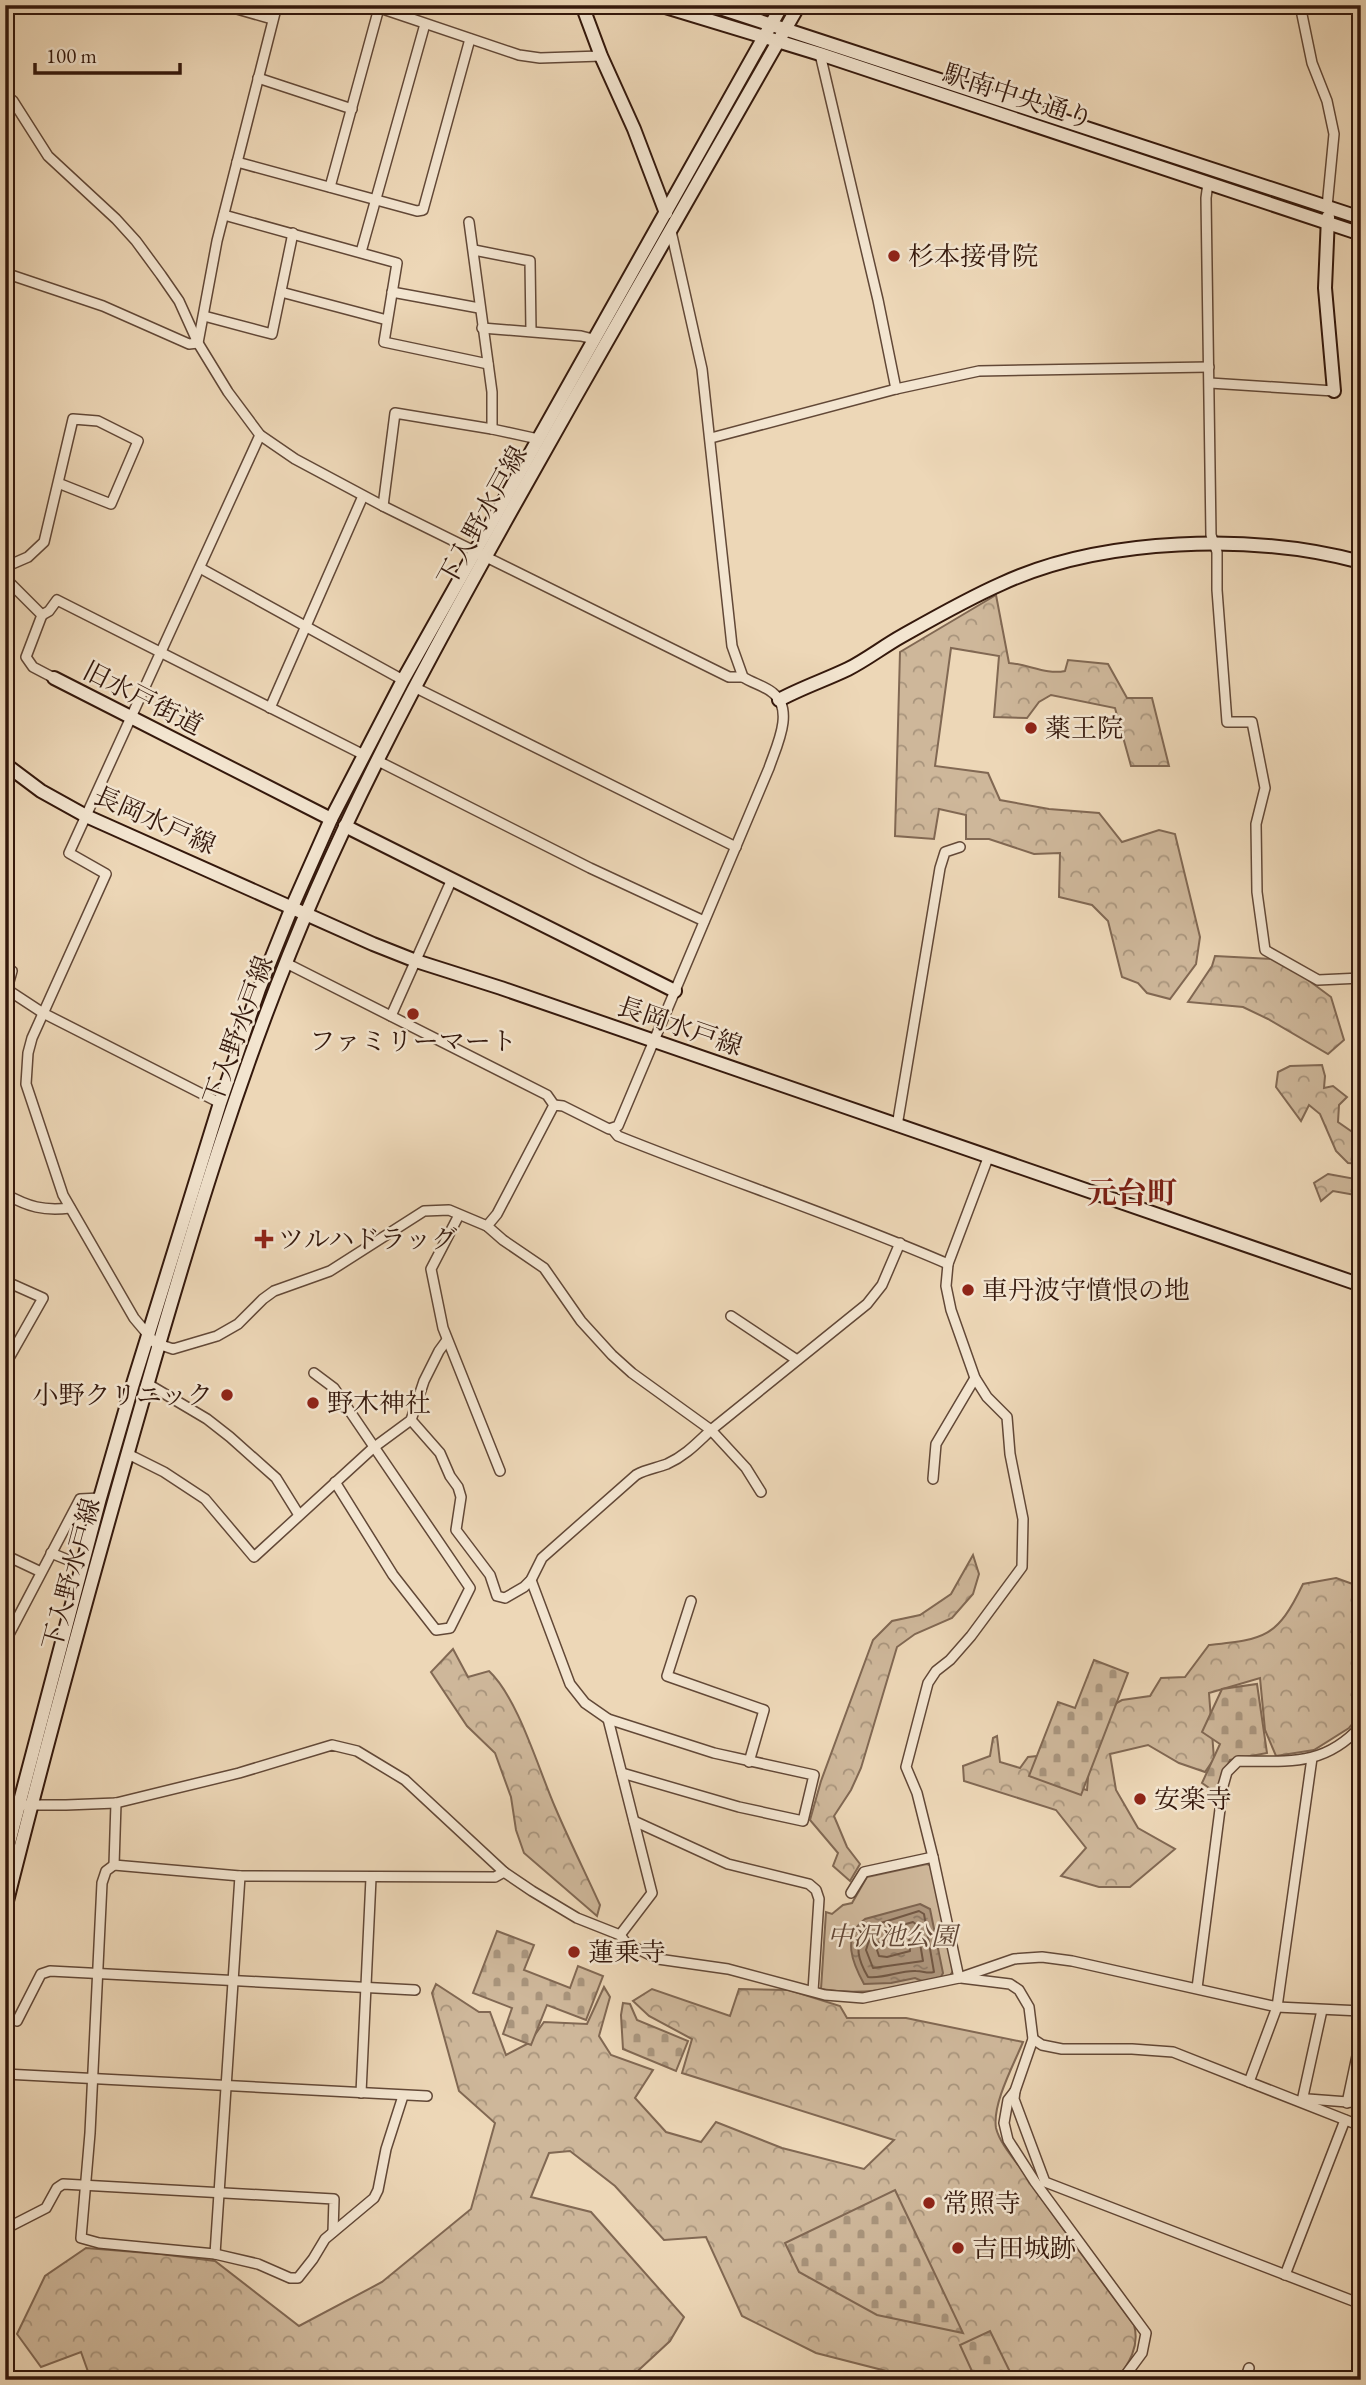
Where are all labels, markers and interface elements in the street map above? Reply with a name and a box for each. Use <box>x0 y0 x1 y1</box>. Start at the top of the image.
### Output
scale bar <box>35 32 180 76</box>
text: 100 m <box>46 42 97 69</box>
street label: 駅南中央通り <box>939 56 1097 136</box>
place label: 杉本接骨院 <box>908 239 1038 273</box>
marker: 杉本接骨院 <box>886 248 902 264</box>
street label: 下入野水戸線 <box>429 440 535 592</box>
street label: 旧水戸街道 <box>77 653 209 743</box>
place label: 薬王院 <box>1045 711 1123 745</box>
marker: 薬王院 <box>1023 720 1039 736</box>
street label: 長岡水戸線 <box>89 778 221 862</box>
street label: 下入野水戸線 <box>195 951 281 1109</box>
street label: 長岡水戸線 <box>613 989 747 1063</box>
marker: ファミリーマート <box>405 1006 421 1022</box>
place label: ファミリーマート <box>309 1024 517 1058</box>
district label: 元台町 <box>1087 1173 1177 1212</box>
place label: ツルハドラッグ <box>278 1222 457 1256</box>
marker: ツルハドラッグ <box>256 1231 272 1247</box>
place label: 車丹波守憤恨の地 <box>982 1273 1190 1307</box>
marker: 車丹波守憤恨の地 <box>960 1282 976 1298</box>
place label: 小野クリニック <box>33 1378 213 1412</box>
place label: 野木神社 <box>327 1386 431 1420</box>
marker: 小野クリニック <box>219 1387 235 1403</box>
marker: 野木神社 <box>305 1395 321 1411</box>
street label: 下入野水戸線 <box>34 1494 108 1654</box>
place label: 安楽寺 <box>1154 1782 1232 1816</box>
marker: 安楽寺 <box>1132 1791 1148 1807</box>
park label: 中沢池公園 <box>827 1919 961 1953</box>
place label: 蓮乗寺 <box>588 1935 666 1969</box>
marker: 蓮乗寺 <box>566 1944 582 1960</box>
place label: 常照寺 <box>943 2186 1021 2220</box>
marker: 常照寺 <box>921 2195 937 2211</box>
place label: 吉田城跡 <box>972 2231 1076 2265</box>
marker: 吉田城跡 <box>950 2240 966 2256</box>

